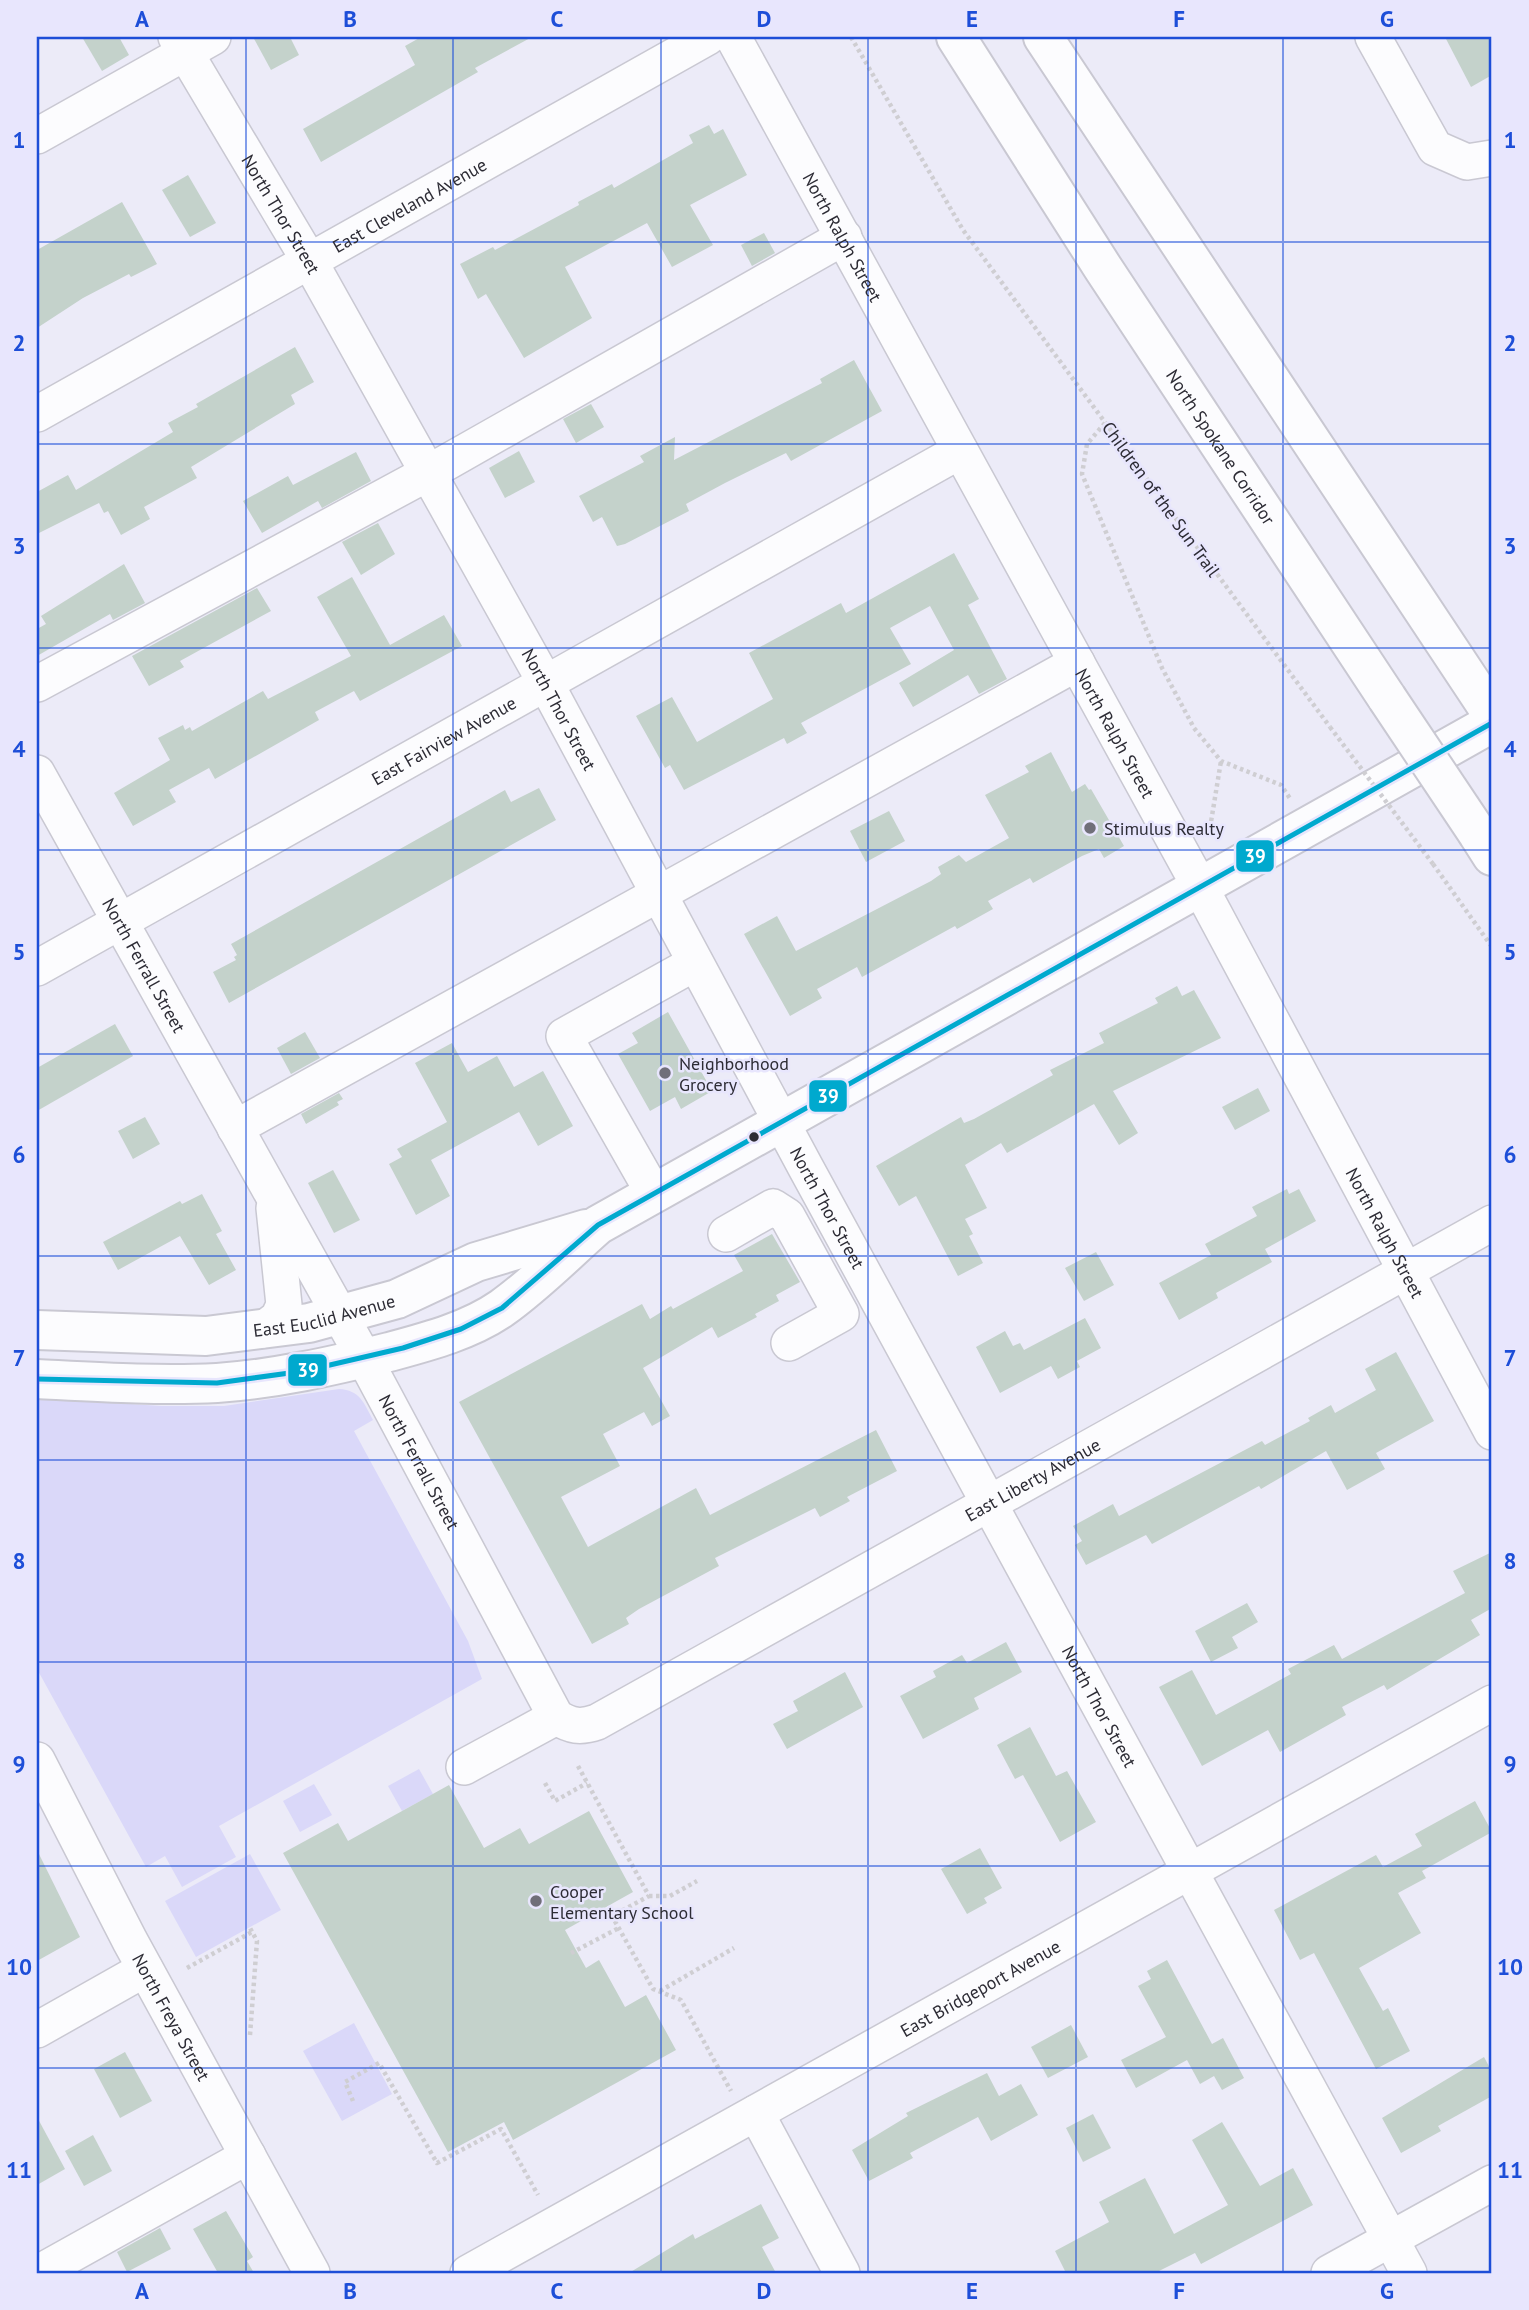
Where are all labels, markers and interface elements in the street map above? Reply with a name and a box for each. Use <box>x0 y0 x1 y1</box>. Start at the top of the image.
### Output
text: A <box>135 4 149 33</box>
text: B <box>343 4 357 33</box>
text: C <box>551 4 564 33</box>
text: D <box>757 4 771 33</box>
text: E <box>966 4 978 33</box>
text: F <box>1173 4 1185 33</box>
text: G <box>1380 4 1394 33</box>
text: 1 <box>12 125 26 154</box>
text: 1 <box>1503 125 1517 154</box>
street label: North Thor Street <box>237 150 326 278</box>
street label: East Cleveland Avenue <box>328 152 490 257</box>
street label: North Ralph Street <box>798 168 888 306</box>
text: 2 <box>12 328 26 357</box>
text: 2 <box>1503 328 1517 357</box>
street label: North Spokane Corridor <box>1161 365 1281 529</box>
street label: Children of the Sun Trail <box>1097 417 1225 582</box>
text: 3 <box>12 531 26 560</box>
text: 3 <box>1503 531 1517 560</box>
street label: North Thor Street <box>517 644 602 774</box>
street label: North Ralph Street <box>1070 664 1160 802</box>
street label: East Fairview Avenue <box>367 691 520 790</box>
text: 4 <box>12 734 26 763</box>
text: 4 <box>1503 734 1517 763</box>
place label: Stimulus Realty <box>1104 817 1224 840</box>
marker: Stimulus Realty <box>1082 820 1098 836</box>
line badge: 39 <box>1235 839 1275 873</box>
text: 39 <box>1244 844 1266 868</box>
street label: North Ferrall Street <box>98 894 191 1036</box>
text: 5 <box>12 937 26 966</box>
text: 5 <box>1503 937 1517 966</box>
place label: Neighborhood Grocery <box>679 1052 789 1096</box>
marker: Neighborhood Grocery <box>657 1065 673 1081</box>
line badge: 39 <box>808 1079 848 1113</box>
text: 39 <box>817 1084 839 1108</box>
unlabelled marker <box>747 1130 761 1144</box>
text: 6 <box>12 1140 26 1169</box>
text: 6 <box>1503 1140 1517 1169</box>
street label: North Thor Street <box>785 1143 870 1272</box>
street label: North Ralph Street <box>1341 1164 1429 1302</box>
street label: East Euclid Avenue <box>252 1289 397 1341</box>
text: 7 <box>12 1343 26 1372</box>
text: 7 <box>1503 1343 1517 1372</box>
line badge: 39 <box>287 1353 328 1387</box>
text: 39 <box>297 1358 319 1382</box>
street label: North Ferrall Street <box>374 1390 465 1534</box>
street label: East Liberty Avenue <box>961 1432 1104 1526</box>
text: 8 <box>12 1546 26 1575</box>
text: 8 <box>1503 1546 1517 1575</box>
street label: North Thor Street <box>1057 1641 1142 1771</box>
text: 9 <box>12 1749 26 1778</box>
text: 9 <box>1503 1749 1517 1778</box>
place label: Cooper Elementary School <box>550 1880 694 1924</box>
marker: Cooper Elementary School <box>528 1893 544 1909</box>
street label: East Bridgeport Avenue <box>896 1934 1064 2042</box>
street label: North Freya Street <box>127 1949 216 2084</box>
text: 10 <box>6 1952 32 1981</box>
text: 10 <box>1497 1952 1523 1981</box>
text: 11 <box>6 2155 32 2184</box>
text: 11 <box>1497 2155 1523 2184</box>
text: A <box>135 2276 149 2305</box>
text: B <box>343 2276 357 2305</box>
text: C <box>551 2276 564 2305</box>
text: D <box>757 2276 771 2305</box>
text: E <box>966 2276 978 2305</box>
text: F <box>1173 2276 1185 2305</box>
text: G <box>1380 2276 1394 2305</box>

